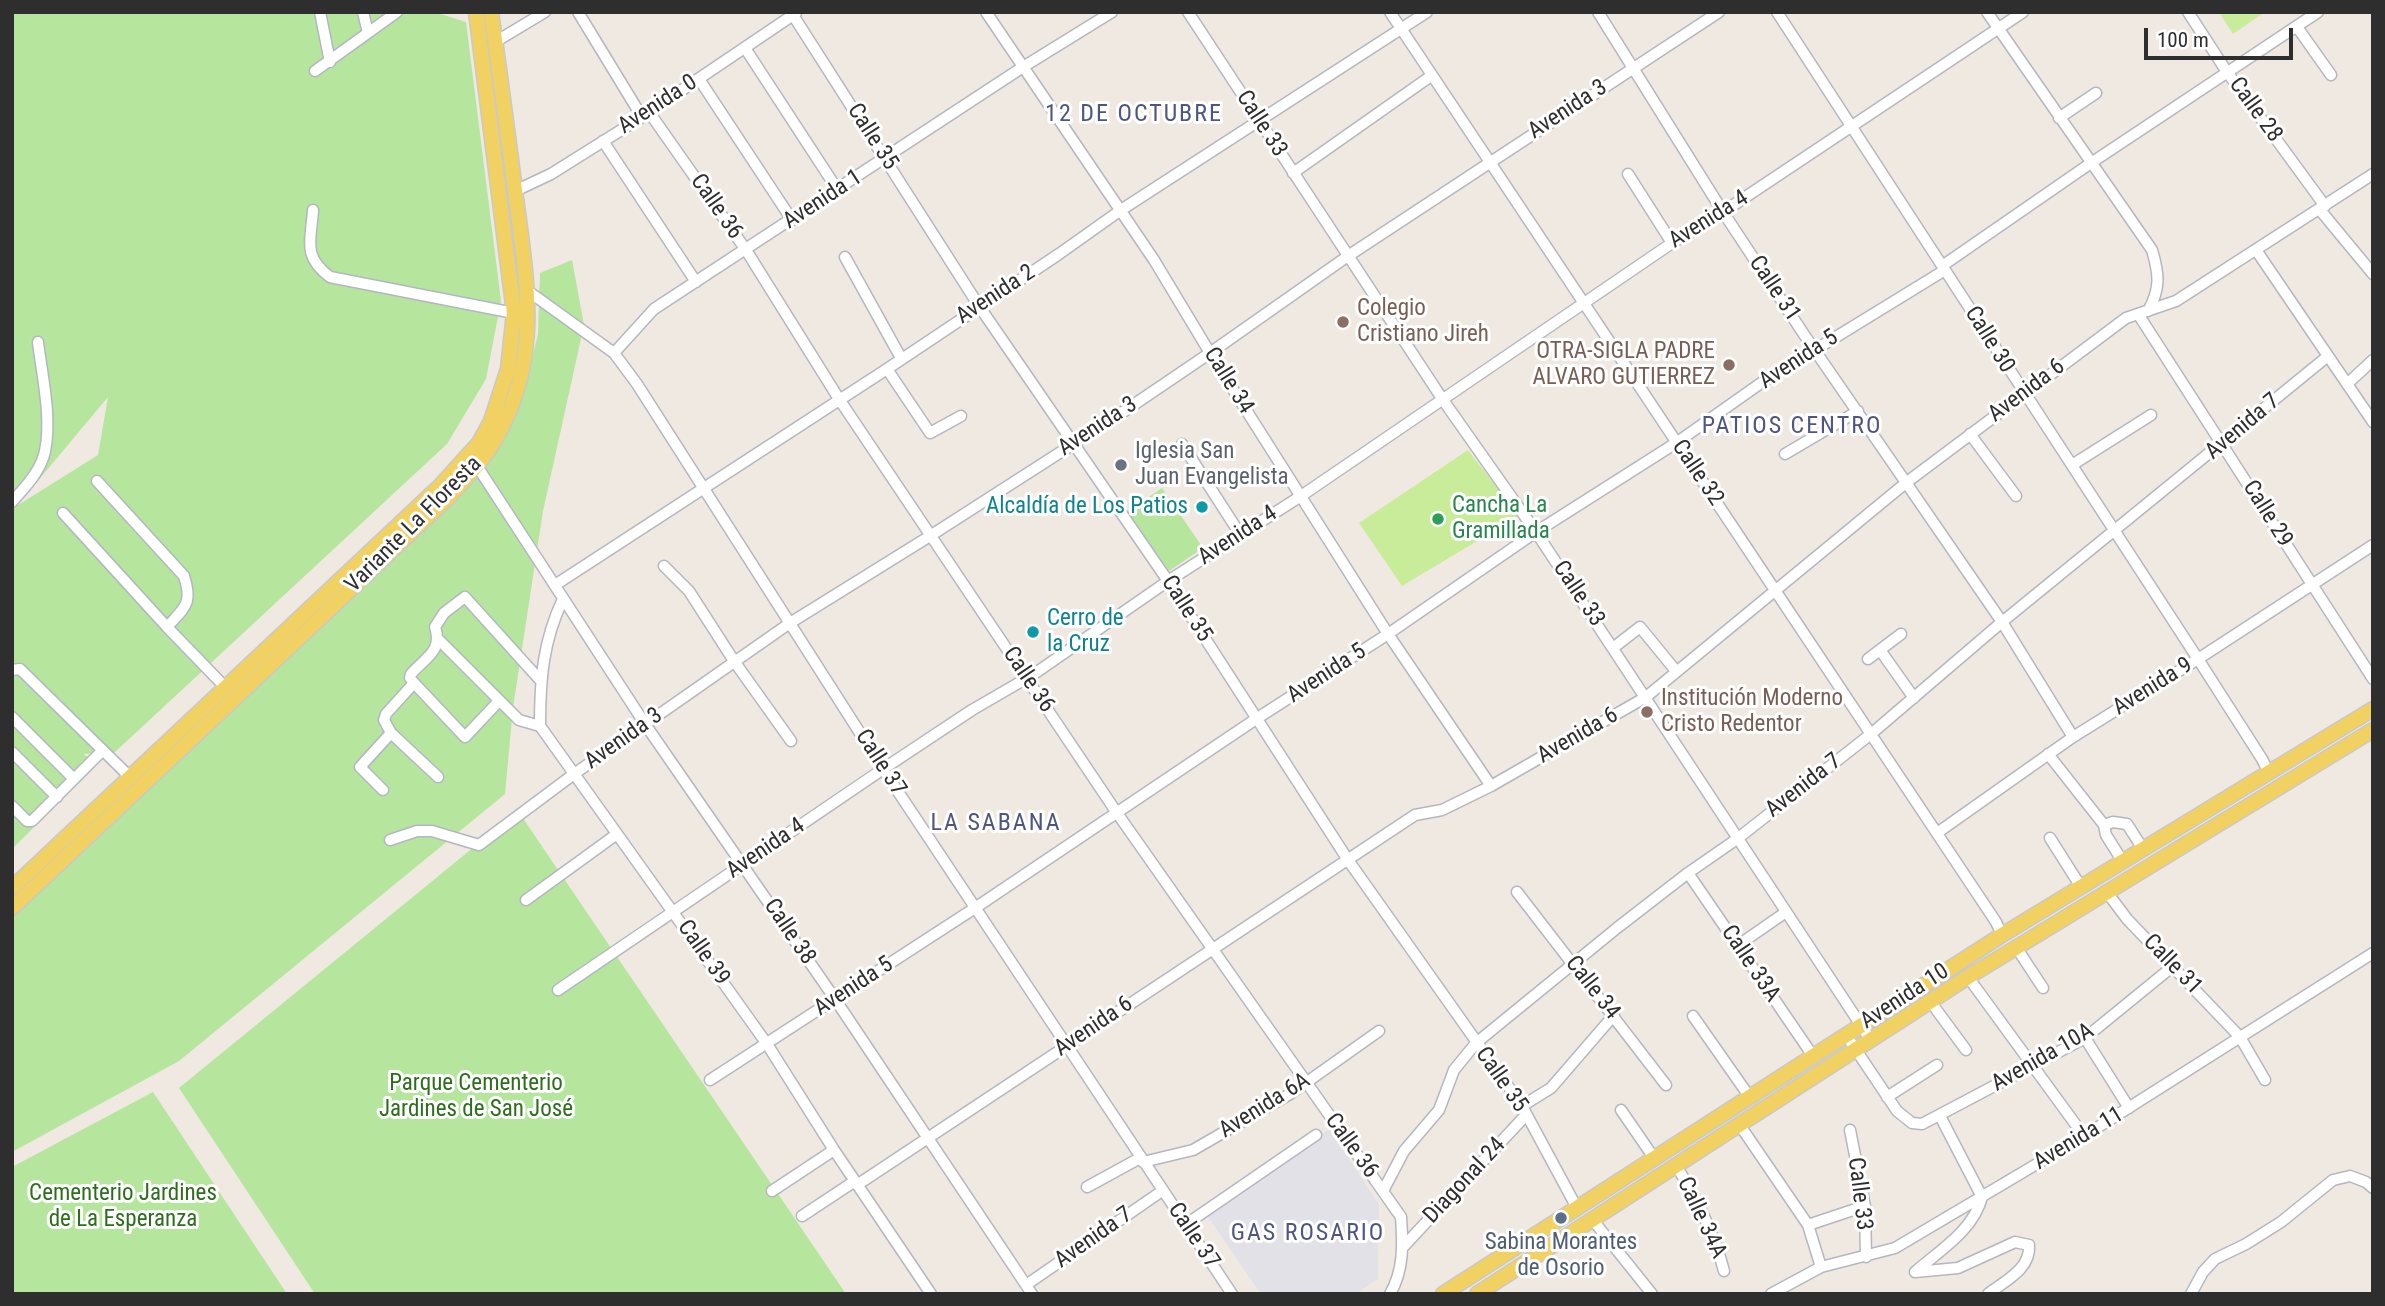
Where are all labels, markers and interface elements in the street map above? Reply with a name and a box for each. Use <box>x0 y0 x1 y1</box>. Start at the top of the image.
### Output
scale bar <box>2147 14 2296 58</box>
text: 100 m <box>2157 28 2209 52</box>
street label: Avenida 0 <box>613 69 703 141</box>
street label: Calle 28 <box>2222 72 2288 148</box>
street label: Avenida 3 <box>1523 74 1613 146</box>
street label: Calle 33 <box>1229 86 1293 162</box>
street label: Calle 35 <box>840 99 904 175</box>
district label: 12 DE OCTUBRE <box>1047 101 1221 129</box>
street label: Avenida 1 <box>778 164 868 236</box>
street label: Calle 36 <box>684 169 748 245</box>
street label: Avenida 4 <box>1664 185 1754 255</box>
street label: Calle 31 <box>1742 251 1806 327</box>
street label: Avenida 2 <box>951 259 1041 331</box>
place label: Colegio Cristiano Jireh <box>1357 295 1489 349</box>
street label: Calle 30 <box>1958 302 2020 378</box>
marker: Colegio Cristiano Jireh <box>1335 314 1351 330</box>
street label: Avenida 5 <box>1754 324 1844 396</box>
place label: OTRA-SIGLA PADRE ALVARO GUTIERREZ <box>1533 338 1715 392</box>
street label: Calle 34 <box>1197 343 1259 419</box>
street label: Avenida 6 <box>1983 353 2071 429</box>
marker: OTRA-SIGLA PADRE ALVARO GUTIERREZ <box>1721 357 1737 373</box>
street label: Avenida 7 <box>2200 388 2286 466</box>
street label: Avenida 3 <box>1053 391 1143 463</box>
district label: PATIOS CENTRO <box>1703 413 1881 441</box>
street label: Calle 32 <box>1665 435 1729 511</box>
place label: Iglesia San Juan Evangelista <box>1135 438 1289 492</box>
street label: Variante La Floresta <box>340 451 488 599</box>
marker: Iglesia San Juan Evangelista <box>1113 457 1129 473</box>
street label: Calle 29 <box>2236 476 2298 552</box>
place label: Cancha La Gramillada <box>1452 492 1550 546</box>
place label: Alcaldía de Los Patios <box>986 493 1188 521</box>
marker: Alcaldía de Los Patios <box>1194 499 1210 515</box>
street label: Avenida 4 <box>1193 500 1283 572</box>
marker: Cancha La Gramillada <box>1430 511 1446 527</box>
street label: Calle 33 <box>1546 556 1610 632</box>
street label: Calle 35 <box>1154 571 1218 647</box>
place label: Cerro de la Cruz <box>1047 605 1124 659</box>
marker: Cerro de la Cruz <box>1025 624 1041 640</box>
street label: Avenida 5 <box>1282 638 1372 710</box>
street label: Calle 36 <box>996 642 1060 718</box>
street label: Avenida 9 <box>2108 652 2198 722</box>
place label: Institución Moderno Cristo Redentor <box>1661 685 1843 739</box>
street label: Avenida 3 <box>580 702 668 776</box>
street label: Avenida 6 <box>1533 702 1623 770</box>
marker: Institución Moderno Cristo Redentor <box>1639 704 1655 720</box>
street label: Calle 37 <box>848 725 912 801</box>
street label: Avenida 7 <box>1761 748 1847 824</box>
district label: LA SABANA <box>932 810 1060 838</box>
street label: Avenida 4 <box>722 813 810 885</box>
street label: Calle 38 <box>757 894 821 970</box>
street label: Calle 39 <box>671 915 735 991</box>
street label: Calle 33A <box>1714 920 1786 1008</box>
street label: Calle 31 <box>2137 929 2207 1001</box>
street label: Avenida 5 <box>809 951 899 1023</box>
street label: Calle 34 <box>1559 951 1625 1025</box>
street label: Avenida 10 <box>1856 958 1954 1036</box>
street label: Avenida 6 <box>1050 991 1138 1063</box>
street label: Avenida 10A <box>1987 1018 2099 1098</box>
street label: Calle 35 <box>1469 1042 1533 1118</box>
street label: Avenida 6A <box>1214 1067 1316 1145</box>
park label: Parque Cementerio Jardines de San José <box>379 1070 573 1124</box>
street label: Avenida 11 <box>2029 1101 2129 1177</box>
street label: Calle 36 <box>1318 1108 1384 1184</box>
street label: Diagonal 24 <box>1418 1132 1512 1230</box>
street label: Calle 33 <box>1841 1156 1877 1232</box>
street label: Calle 34A <box>1670 1173 1732 1263</box>
park label: Cementerio Jardines de La Esperanza <box>29 1180 217 1234</box>
street label: Calle 37 <box>1161 1198 1225 1274</box>
street label: Avenida 7 <box>1050 1201 1138 1275</box>
marker: Sabina Morantes de Osorio <box>1553 1210 1569 1226</box>
district label: GAS ROSARIO <box>1232 1220 1384 1248</box>
place label: Sabina Morantes de Osorio <box>1485 1229 1637 1283</box>

